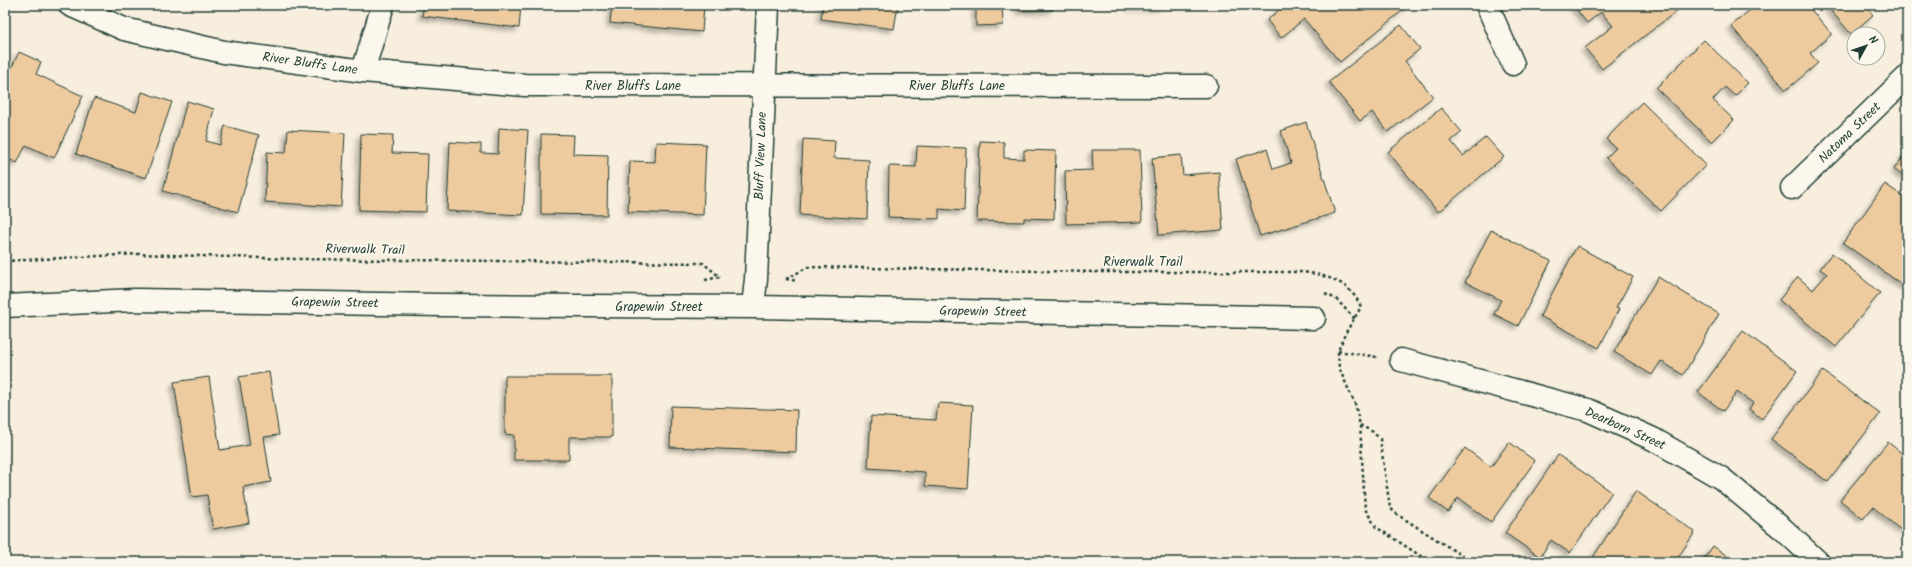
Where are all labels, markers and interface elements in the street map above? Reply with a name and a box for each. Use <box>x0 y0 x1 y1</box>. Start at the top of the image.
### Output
north arrow <box>1846 26 1886 66</box>
text: N <box>1864 32 1882 49</box>
street label: River Bluffs Lane <box>261 47 359 81</box>
street label: River Bluffs Lane <box>585 76 681 97</box>
street label: River Bluffs Lane <box>909 76 1005 97</box>
street label: Natoma Street <box>1814 97 1887 168</box>
street label: Bluff View Lane <box>749 111 773 201</box>
street label: Riverwalk Trail <box>325 239 405 261</box>
street label: Riverwalk Trail <box>1103 252 1183 273</box>
street label: Grapewin Street <box>291 292 380 314</box>
street label: Grapewin Street <box>615 297 704 318</box>
street label: Grapewin Street <box>939 301 1028 323</box>
street label: Dearborn Street <box>1581 402 1670 457</box>

